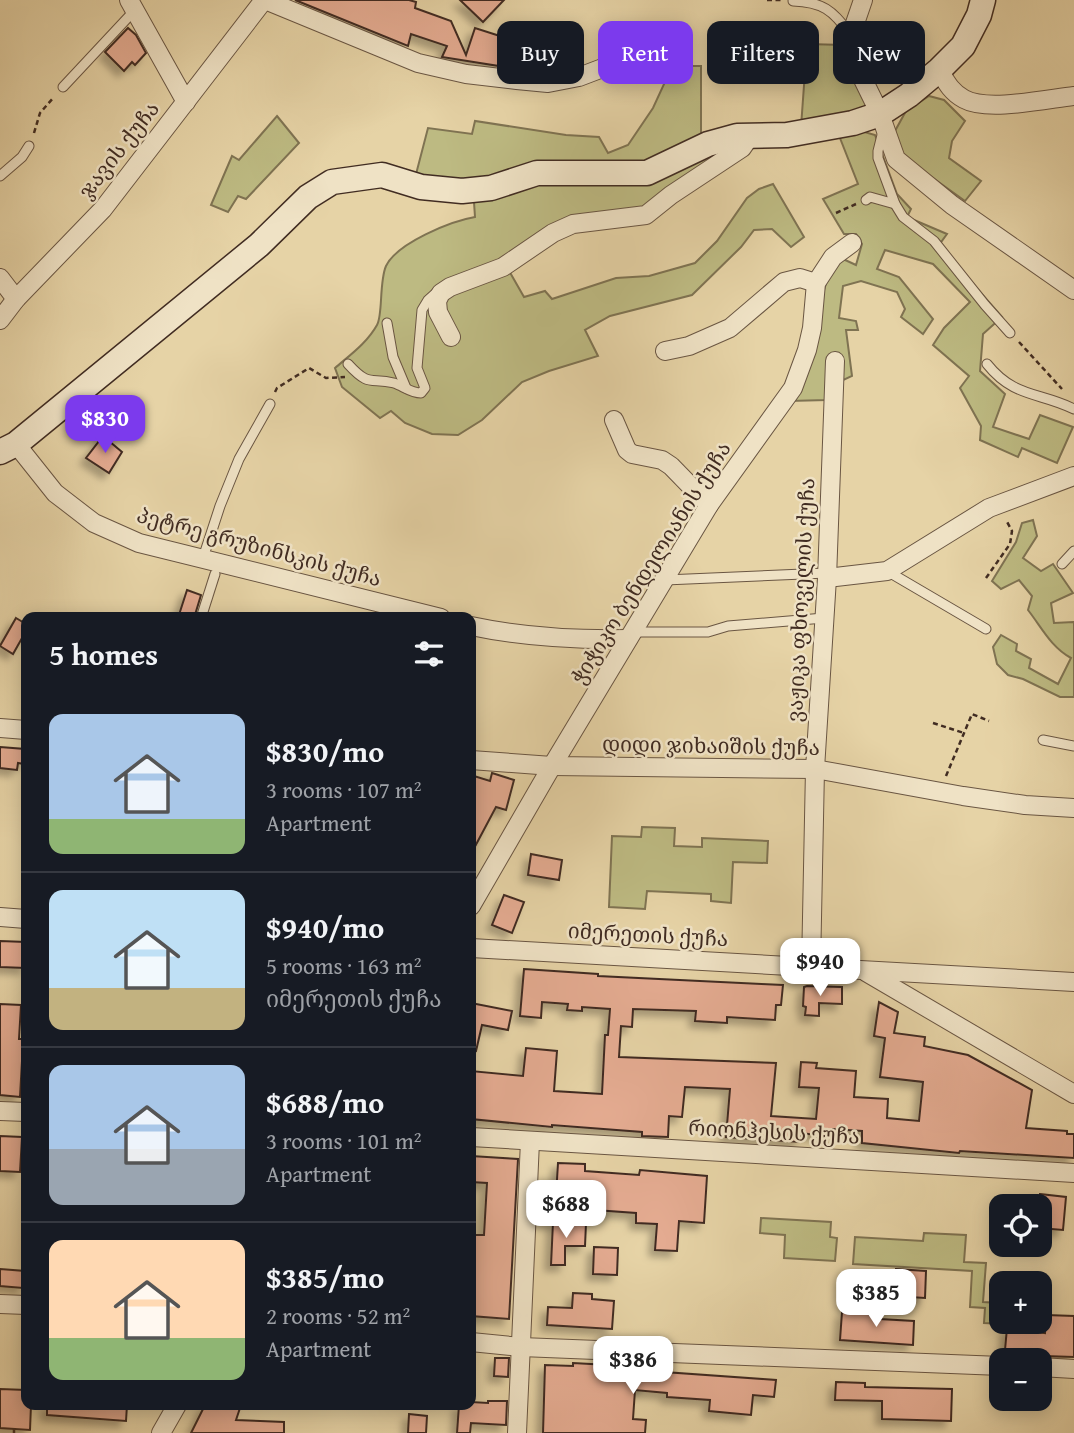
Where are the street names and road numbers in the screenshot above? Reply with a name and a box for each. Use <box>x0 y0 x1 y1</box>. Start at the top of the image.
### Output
street label: ჯავის ქუჩა <box>71 95 166 205</box>
street label: ჭიჭიკო ბენდელიანის ქუჩა <box>563 435 738 690</box>
street label: ვაჟიკა ფხოველის ქუჩა <box>779 477 822 723</box>
street label: პეტრე გრუზინსკის ქუჩა <box>133 499 385 594</box>
street label: დიდი ჯიხაიშის ქუჩა <box>602 728 820 763</box>
street label: იმერეთის ქუჩა <box>567 915 729 954</box>
street label: რიონჰესის ქუჩა <box>688 1112 860 1151</box>

